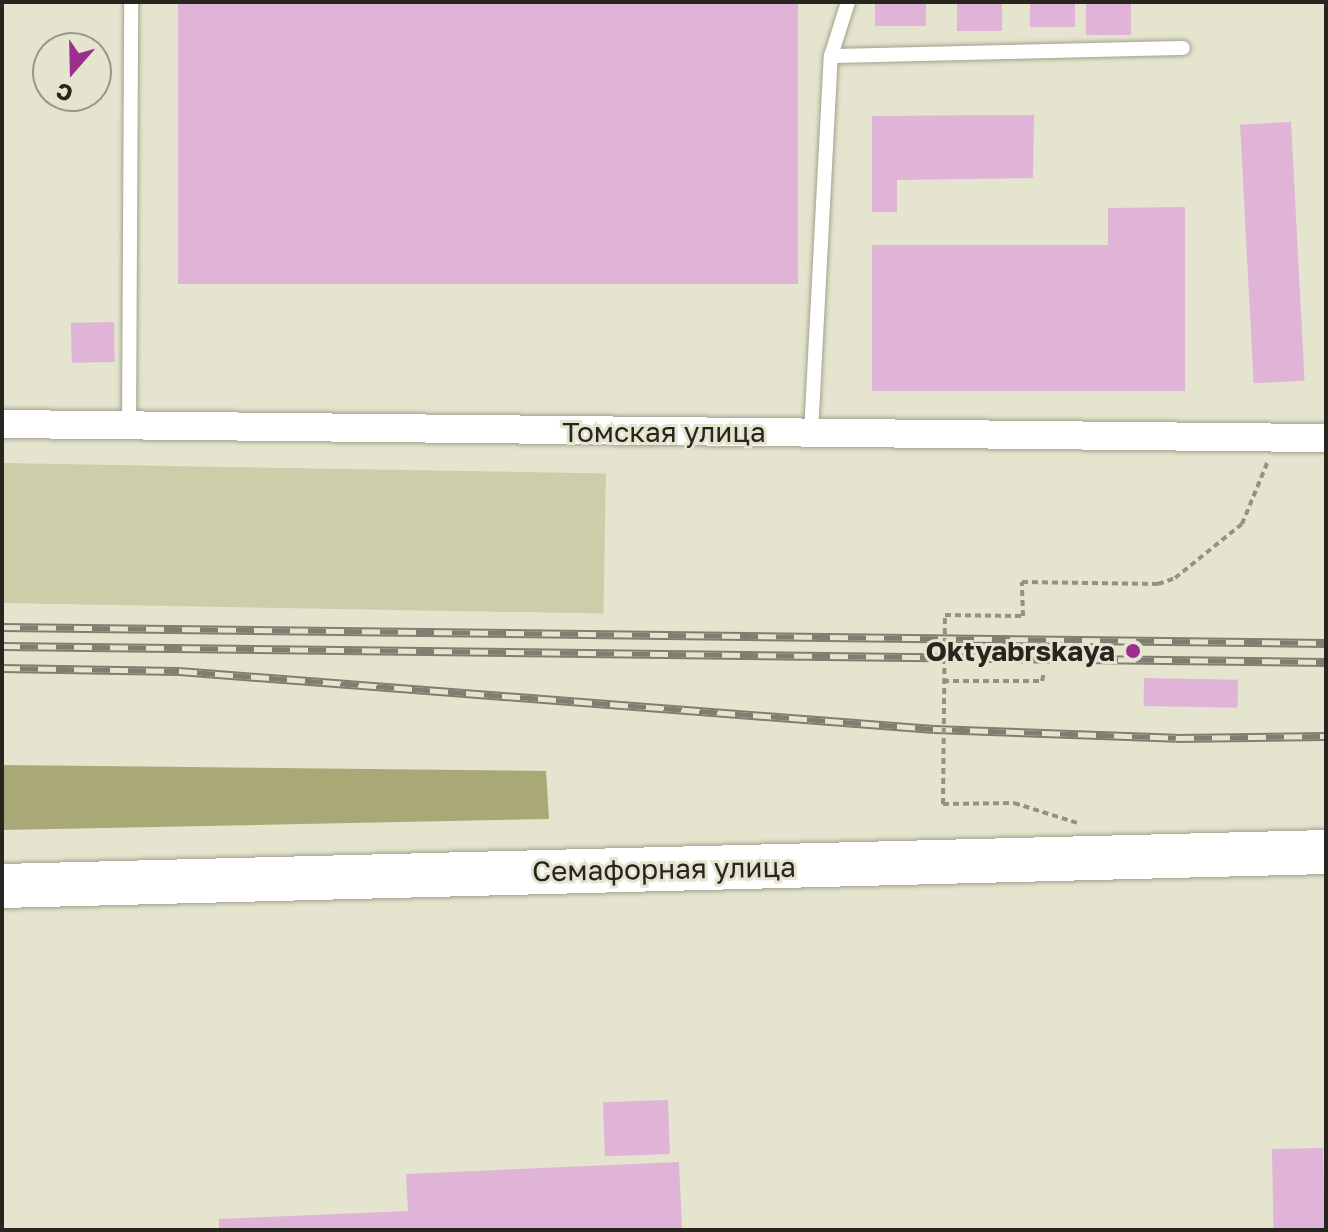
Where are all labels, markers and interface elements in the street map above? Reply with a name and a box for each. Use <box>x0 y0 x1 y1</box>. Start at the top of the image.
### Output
north arrow <box>32 32 112 112</box>
text: С <box>52 78 76 109</box>
street label: Томская улица <box>562 415 766 449</box>
place label: Oktyabrskaya <box>926 634 1115 668</box>
marker: Oktyabrskaya <box>1122 640 1144 662</box>
street label: Семафорная улица <box>532 850 796 888</box>

